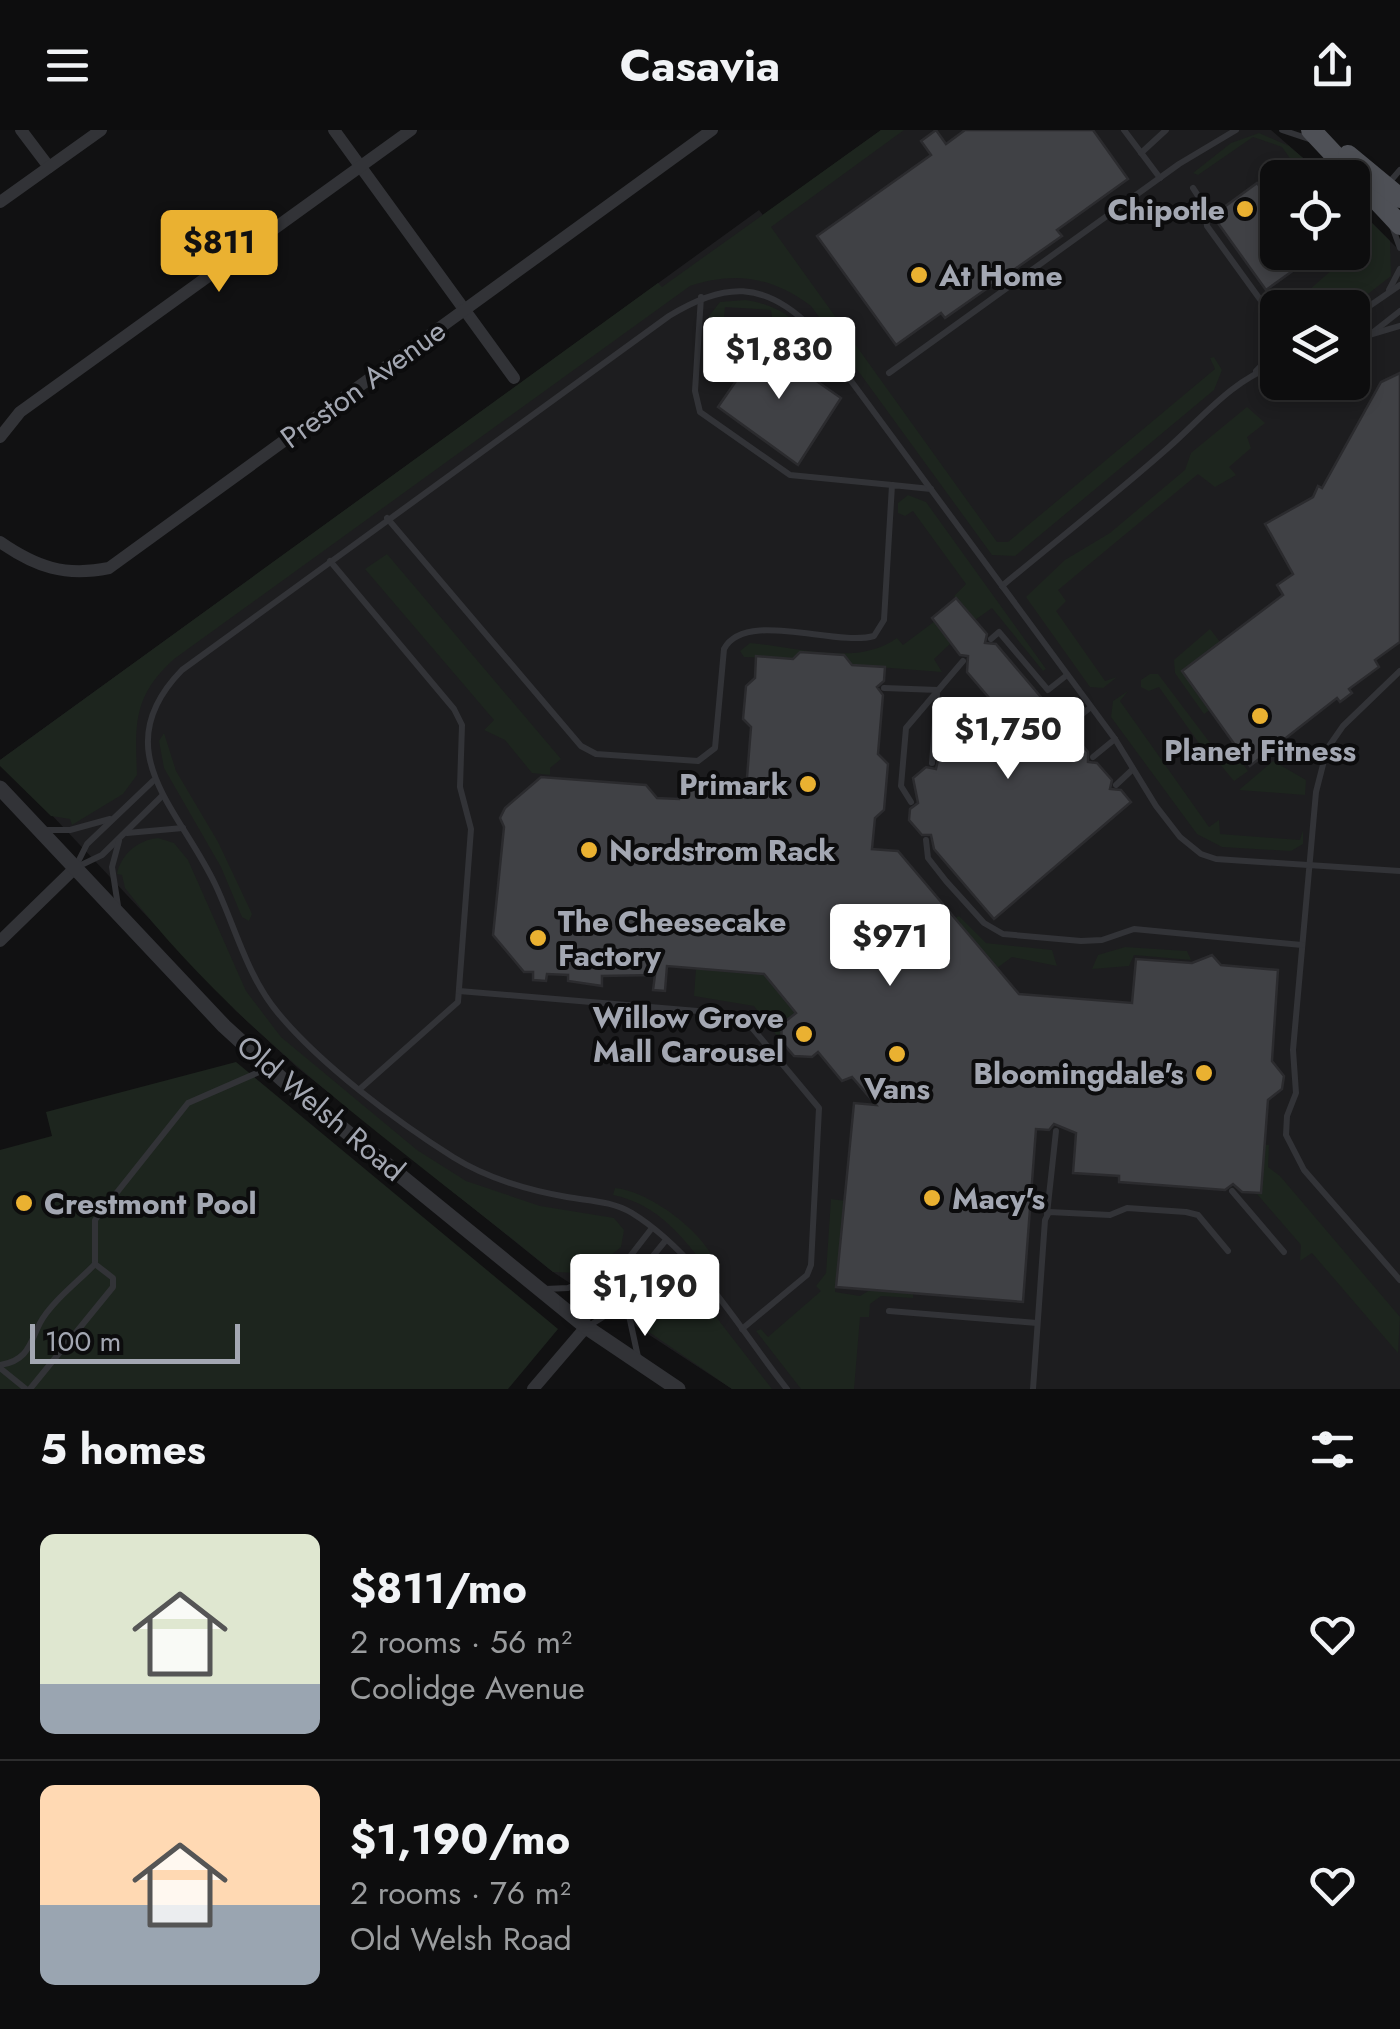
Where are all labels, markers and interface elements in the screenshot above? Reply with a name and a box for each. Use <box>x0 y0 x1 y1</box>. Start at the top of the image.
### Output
text: Casavia <box>620 33 780 98</box>
icon: menu <box>40 38 95 93</box>
icon: share <box>1305 38 1360 93</box>
map controls <box>1260 160 1370 400</box>
button: locate <box>1260 160 1370 270</box>
place label: Chipotle <box>1108 188 1225 231</box>
marker: Chipotle <box>1234 198 1256 220</box>
pin: $811 <box>160 210 278 295</box>
text: $811 <box>183 219 255 265</box>
place label: At Home <box>938 254 1063 297</box>
marker: At Home <box>908 264 930 286</box>
button: layers <box>1260 290 1370 400</box>
street label: Preston Avenue <box>271 309 455 459</box>
pin: $1,830 <box>698 317 860 402</box>
text: $1,830 <box>725 326 833 372</box>
pin: $1,750 <box>927 697 1089 782</box>
marker: Planet Fitness <box>1249 705 1271 727</box>
text: $1,750 <box>954 706 1062 752</box>
place label: Planet Fitness <box>1164 729 1356 772</box>
place label: Primark <box>679 763 789 806</box>
marker: Primark <box>797 773 819 795</box>
place label: Nordstrom Rack <box>609 829 836 872</box>
marker: Nordstrom Rack <box>578 839 600 861</box>
place label: The Cheesecake Factory <box>558 900 786 977</box>
pin: $971 <box>831 904 949 989</box>
text: $971 <box>852 913 928 959</box>
marker: The Cheesecake Factory <box>527 927 549 949</box>
place label: Willow Grove Mall Carousel <box>592 996 784 1073</box>
marker: Willow Grove Mall Carousel <box>793 1023 815 1045</box>
street label: Old Welsh Road <box>228 1025 414 1191</box>
marker: Vans <box>886 1043 908 1065</box>
place label: Bloomingdale's <box>973 1052 1184 1095</box>
marker: Bloomingdale's <box>1193 1062 1215 1084</box>
place label: Vans <box>863 1067 930 1110</box>
place label: Macy's <box>952 1177 1045 1220</box>
place label: Crestmont Pool <box>44 1182 257 1225</box>
marker: Macy's <box>921 1187 943 1209</box>
marker: Crestmont Pool <box>13 1192 35 1214</box>
pin: $1,190 <box>564 1254 726 1339</box>
text: $1,190 <box>592 1263 698 1309</box>
scale bar <box>30 1319 240 1364</box>
text: 100 m <box>45 1321 121 1362</box>
text: 5 homes <box>40 1419 206 1480</box>
icon: filters <box>1305 1422 1360 1477</box>
text: $811/mo <box>350 1558 527 1619</box>
icon: home <box>120 1574 240 1694</box>
icon: heart <box>1305 1607 1360 1662</box>
text: 2 rooms · 56 m² <box>350 1619 572 1665</box>
text: Coolidge Avenue <box>350 1665 585 1711</box>
text: $1,190/mo <box>350 1809 570 1870</box>
icon: home <box>120 1825 240 1945</box>
icon: heart <box>1305 1858 1360 1913</box>
text: 2 rooms · 76 m² <box>350 1870 571 1916</box>
text: Old Welsh Road <box>350 1916 572 1962</box>

